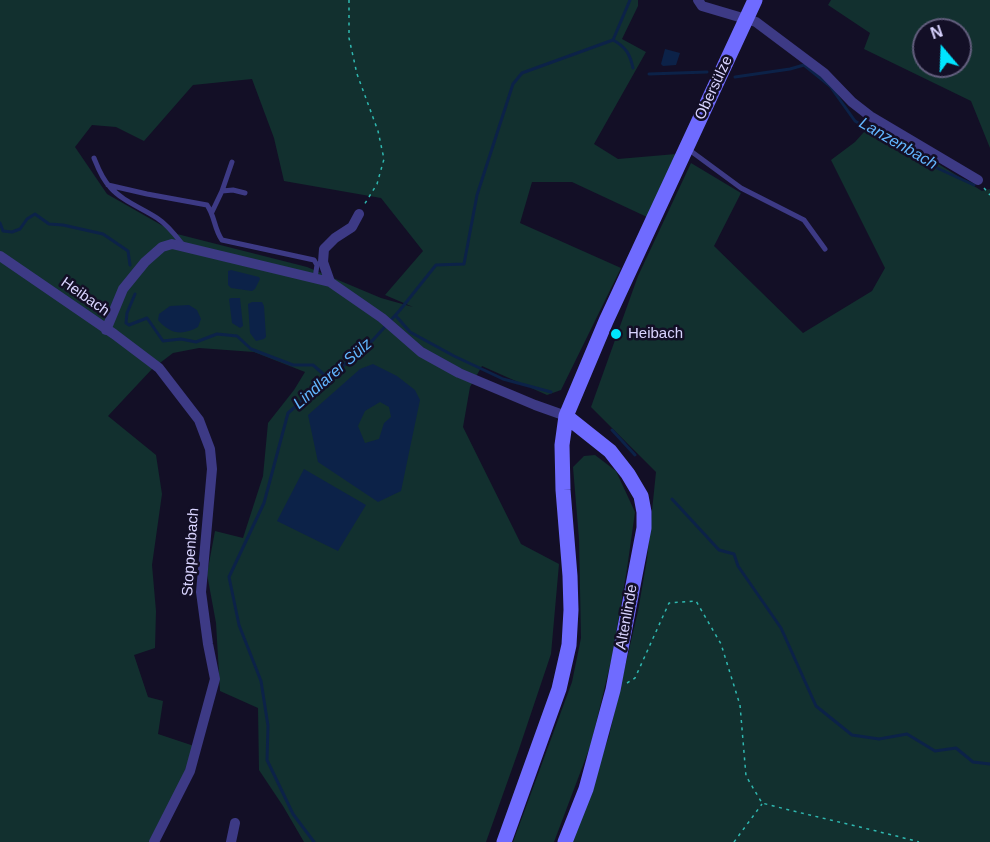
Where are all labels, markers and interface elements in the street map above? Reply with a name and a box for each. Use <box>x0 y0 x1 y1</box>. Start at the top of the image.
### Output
north arrow <box>912 18 972 78</box>
text: N <box>928 22 945 42</box>
street label: Obersülze <box>691 53 737 123</box>
water label: Lanzenbach <box>855 114 941 174</box>
street label: Heibach <box>57 274 113 320</box>
place label: Heibach <box>628 325 683 343</box>
marker: Heibach <box>609 327 623 341</box>
water label: Lindlarer Sülz <box>290 335 376 413</box>
street label: Stoppenbach <box>179 507 203 597</box>
street label: Altenlinde <box>612 583 642 651</box>

